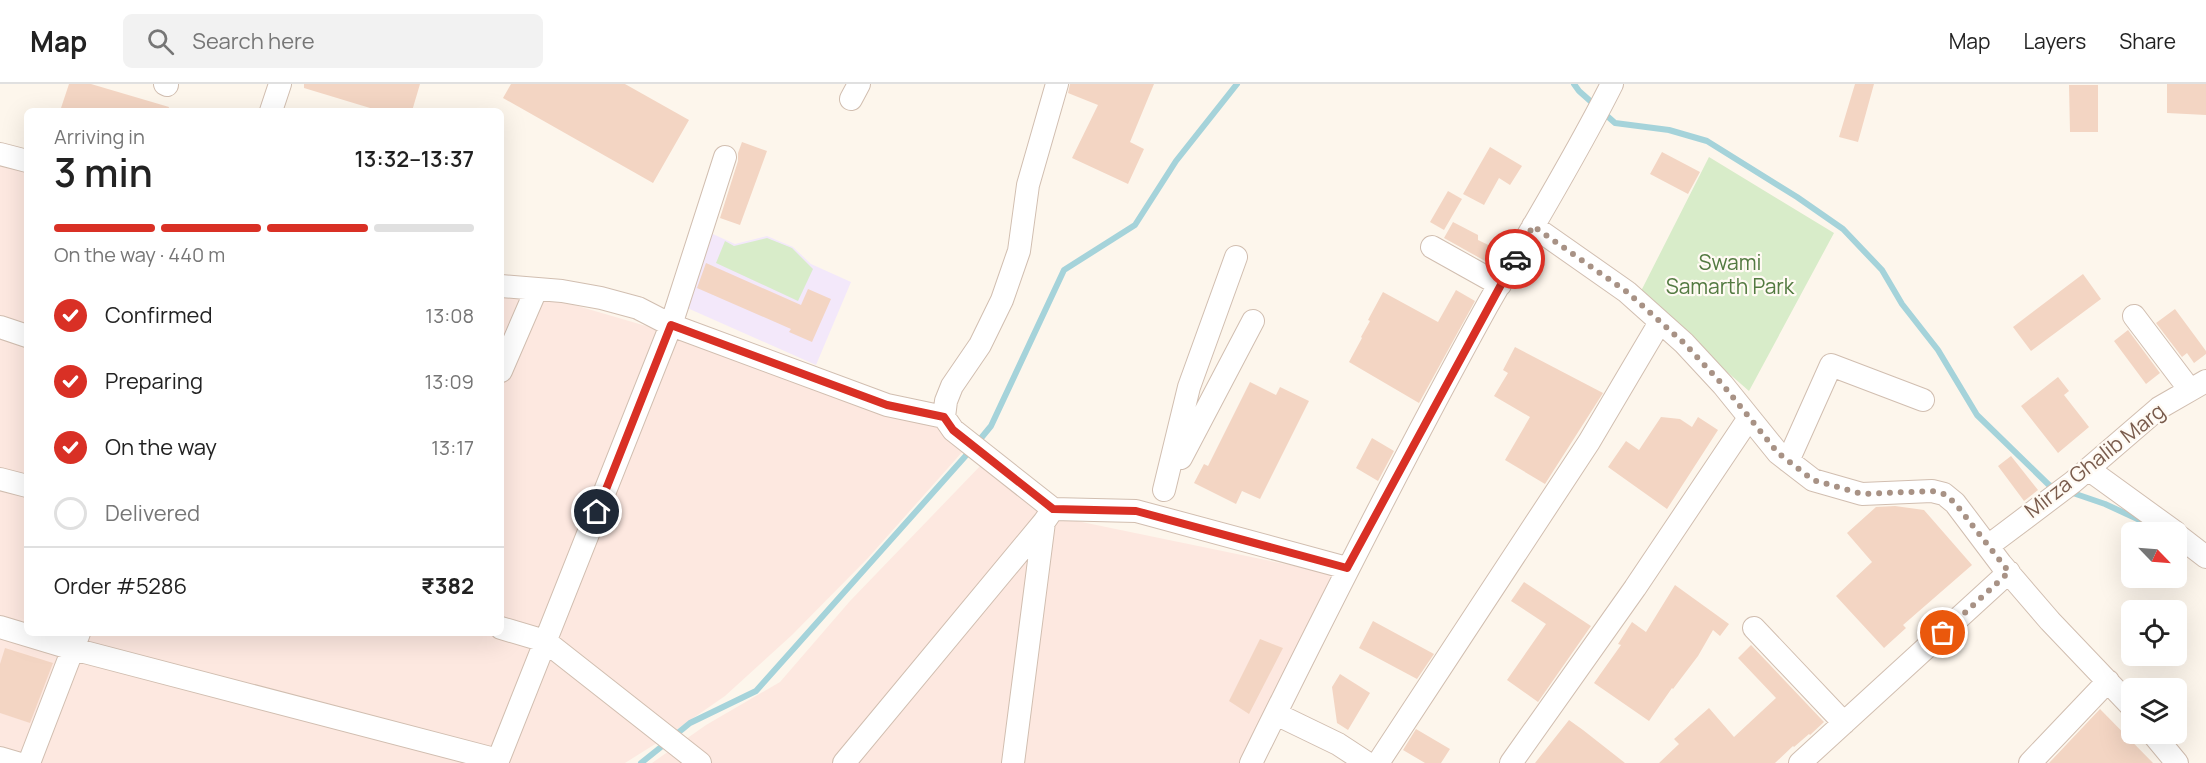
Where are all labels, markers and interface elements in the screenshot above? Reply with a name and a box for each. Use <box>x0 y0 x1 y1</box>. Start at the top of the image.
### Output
search box <box>123 14 543 68</box>
text: Map <box>30 22 87 60</box>
icon: search <box>144 25 177 58</box>
text: Search here <box>192 26 315 56</box>
text: Map <box>1949 27 1990 55</box>
text: Layers <box>2023 27 2086 55</box>
text: Share <box>2119 27 2176 55</box>
text: Arriving in <box>54 123 145 150</box>
text: 13:32–13:37 <box>355 144 474 174</box>
text: 3 min <box>54 145 153 199</box>
courier <box>1485 229 1545 289</box>
text: On the way · 440 m <box>54 241 225 268</box>
icon: car <box>1499 243 1532 276</box>
park label: Swami Samarth Park <box>1666 248 1795 300</box>
icon: check <box>54 299 87 332</box>
text: Confirmed <box>105 300 213 330</box>
text: 13:08 <box>425 302 474 329</box>
icon: check <box>54 365 87 398</box>
text: Preparing <box>105 366 203 396</box>
text: 13:09 <box>425 368 474 395</box>
street label: Mirza Ghalib Marg <box>2018 397 2170 524</box>
icon: check <box>54 431 87 464</box>
text: On the way <box>105 432 217 462</box>
text: 13:17 <box>431 434 474 461</box>
pin <box>571 486 622 537</box>
icon: home <box>580 495 613 528</box>
text: Delivered <box>105 498 200 528</box>
north arrow <box>2121 522 2187 588</box>
map controls <box>2121 522 2187 744</box>
text: Order #5286 <box>54 571 187 601</box>
text: ₹382 <box>421 571 474 601</box>
button: locate <box>2121 600 2187 666</box>
pin <box>1917 607 1968 658</box>
icon: bag <box>1926 616 1959 649</box>
button: layers <box>2121 678 2187 744</box>

